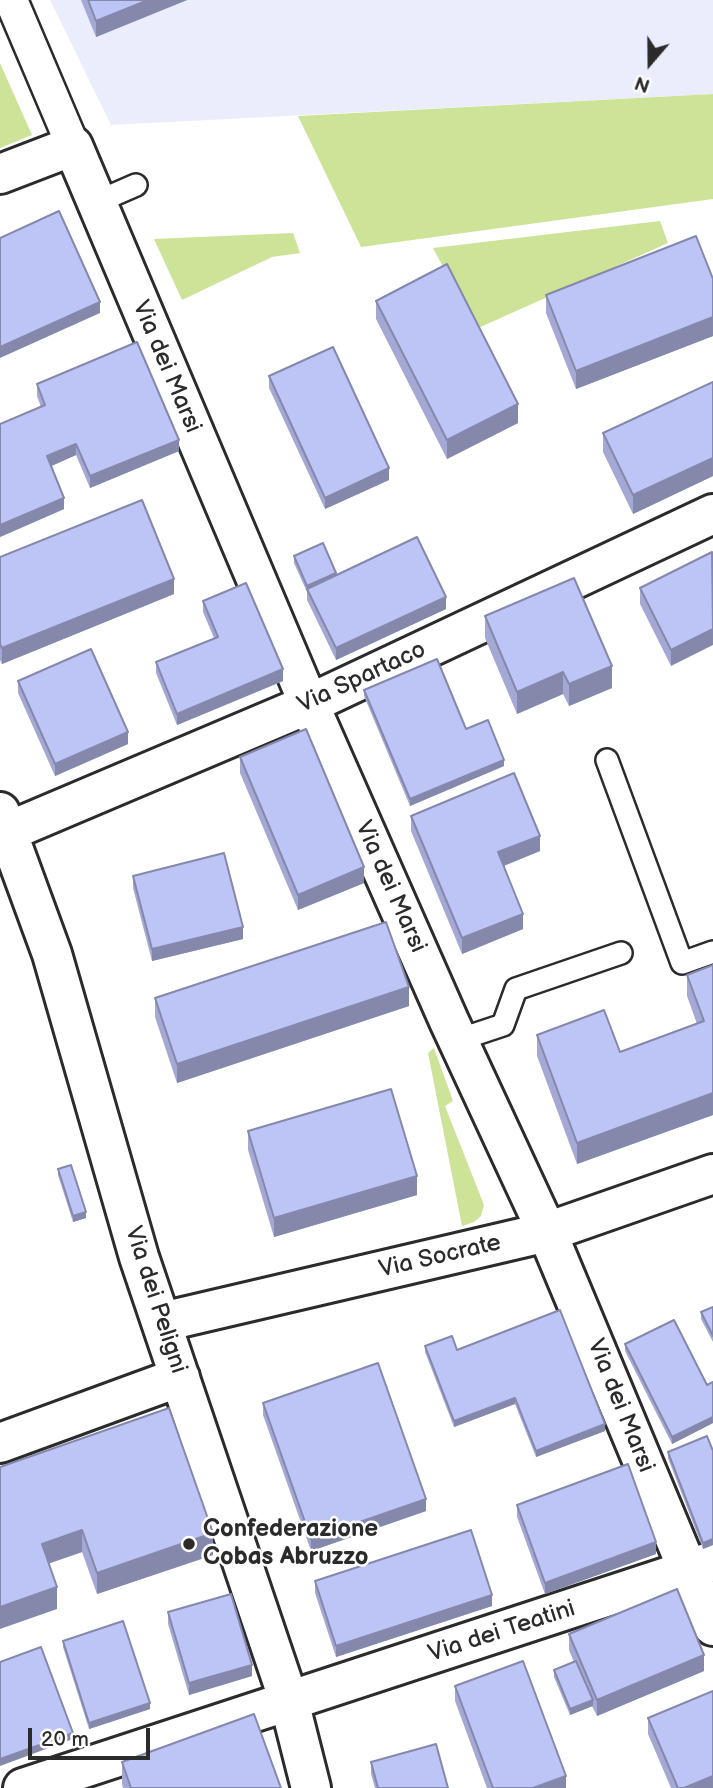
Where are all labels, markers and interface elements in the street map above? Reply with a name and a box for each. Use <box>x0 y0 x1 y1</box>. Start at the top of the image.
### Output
north arrow <box>615 28 685 98</box>
text: N <box>632 70 653 96</box>
street label: Via dei Marsi <box>125 296 207 438</box>
street label: Via Spartaco <box>293 636 431 720</box>
street label: Via dei Marsi <box>348 817 432 957</box>
street label: Via dei Peligni <box>118 1223 192 1377</box>
street label: Via Socrate <box>376 1229 504 1285</box>
street label: Via dei Marsi <box>580 1335 660 1477</box>
place label: Confederazione Cobas Abruzzo <box>203 1516 378 1572</box>
marker: Confederazione Cobas Abruzzo <box>181 1536 197 1552</box>
street label: Via dei Teatini <box>425 1595 579 1669</box>
scale bar <box>32 1714 154 1758</box>
text: 20 m <box>41 1727 89 1752</box>

